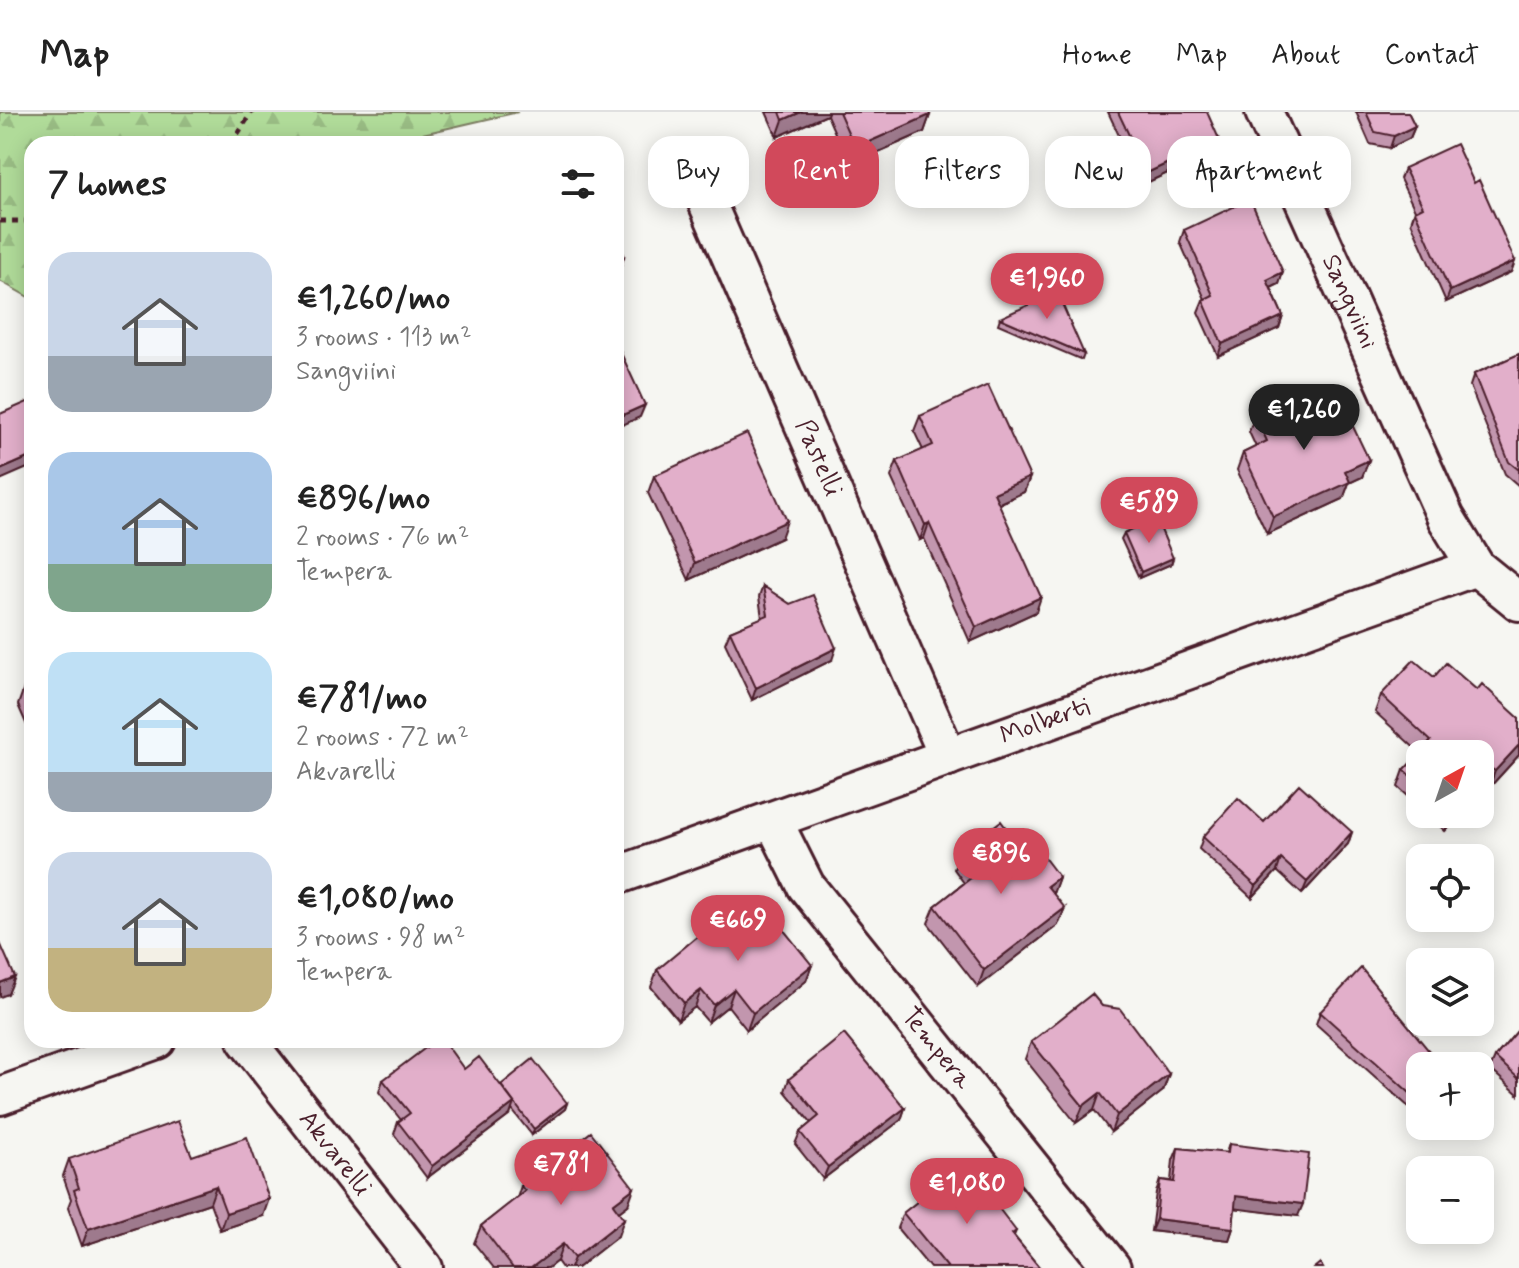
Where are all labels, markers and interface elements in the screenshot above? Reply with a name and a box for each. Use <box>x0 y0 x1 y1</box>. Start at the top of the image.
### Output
text: Map <box>40 31 110 80</box>
text: Home <box>1062 37 1132 74</box>
text: Map <box>1176 37 1227 74</box>
text: About <box>1271 37 1340 74</box>
text: Contact <box>1384 37 1479 74</box>
chip: Buy <box>648 136 749 208</box>
chip: Rent <box>765 136 879 208</box>
chip: Filters <box>895 136 1029 208</box>
chip: New <box>1045 136 1151 208</box>
chip: Apartment <box>1167 136 1351 208</box>
text: 7 homes <box>48 162 167 207</box>
icon: filters <box>556 162 600 206</box>
street label: Sangviini <box>1313 249 1385 354</box>
pin: €1,960 <box>982 253 1112 321</box>
text: €1,960 <box>1009 262 1085 296</box>
text: €1,260/mo <box>296 276 450 321</box>
icon: home <box>112 284 208 380</box>
text: 3 rooms · 113 m² <box>296 321 472 355</box>
text: Sangviini <box>296 355 396 389</box>
pin: €1,260 <box>1239 384 1369 452</box>
text: €1,260 <box>1267 393 1341 427</box>
street label: Pastelli <box>787 414 850 502</box>
text: €896/mo <box>296 476 430 521</box>
pin: €589 <box>1102 477 1196 545</box>
icon: home <box>112 484 208 580</box>
text: €589 <box>1119 486 1179 520</box>
text: 2 rooms · 76 m² <box>296 521 469 555</box>
text: Tempera <box>296 555 392 589</box>
text: €781/mo <box>296 676 427 721</box>
icon: home <box>112 684 208 780</box>
street label: Molberti <box>996 690 1095 754</box>
text: 2 rooms · 72 m² <box>296 721 469 755</box>
north arrow <box>1406 740 1494 828</box>
map controls <box>1406 740 1494 1244</box>
text: Akvarelli <box>296 755 396 789</box>
pin: €896 <box>954 828 1048 896</box>
text: €896 <box>971 837 1031 871</box>
button: locate <box>1406 844 1494 932</box>
text: €1,080/mo <box>296 876 454 921</box>
icon: home <box>112 884 208 980</box>
pin: €669 <box>691 895 785 963</box>
text: €669 <box>709 904 767 938</box>
text: 3 rooms · 98 m² <box>296 921 465 955</box>
button: layers <box>1406 948 1494 1036</box>
text: Tempera <box>296 955 392 989</box>
street label: Tempera <box>893 1000 980 1097</box>
button: + <box>1406 1052 1494 1140</box>
street label: Akvarelli <box>290 1104 379 1203</box>
pin: €781 <box>514 1139 608 1207</box>
text: €781 <box>532 1148 590 1182</box>
button: − <box>1406 1156 1494 1244</box>
pin: €1,080 <box>902 1158 1032 1226</box>
text: €1,080 <box>928 1167 1006 1201</box>

